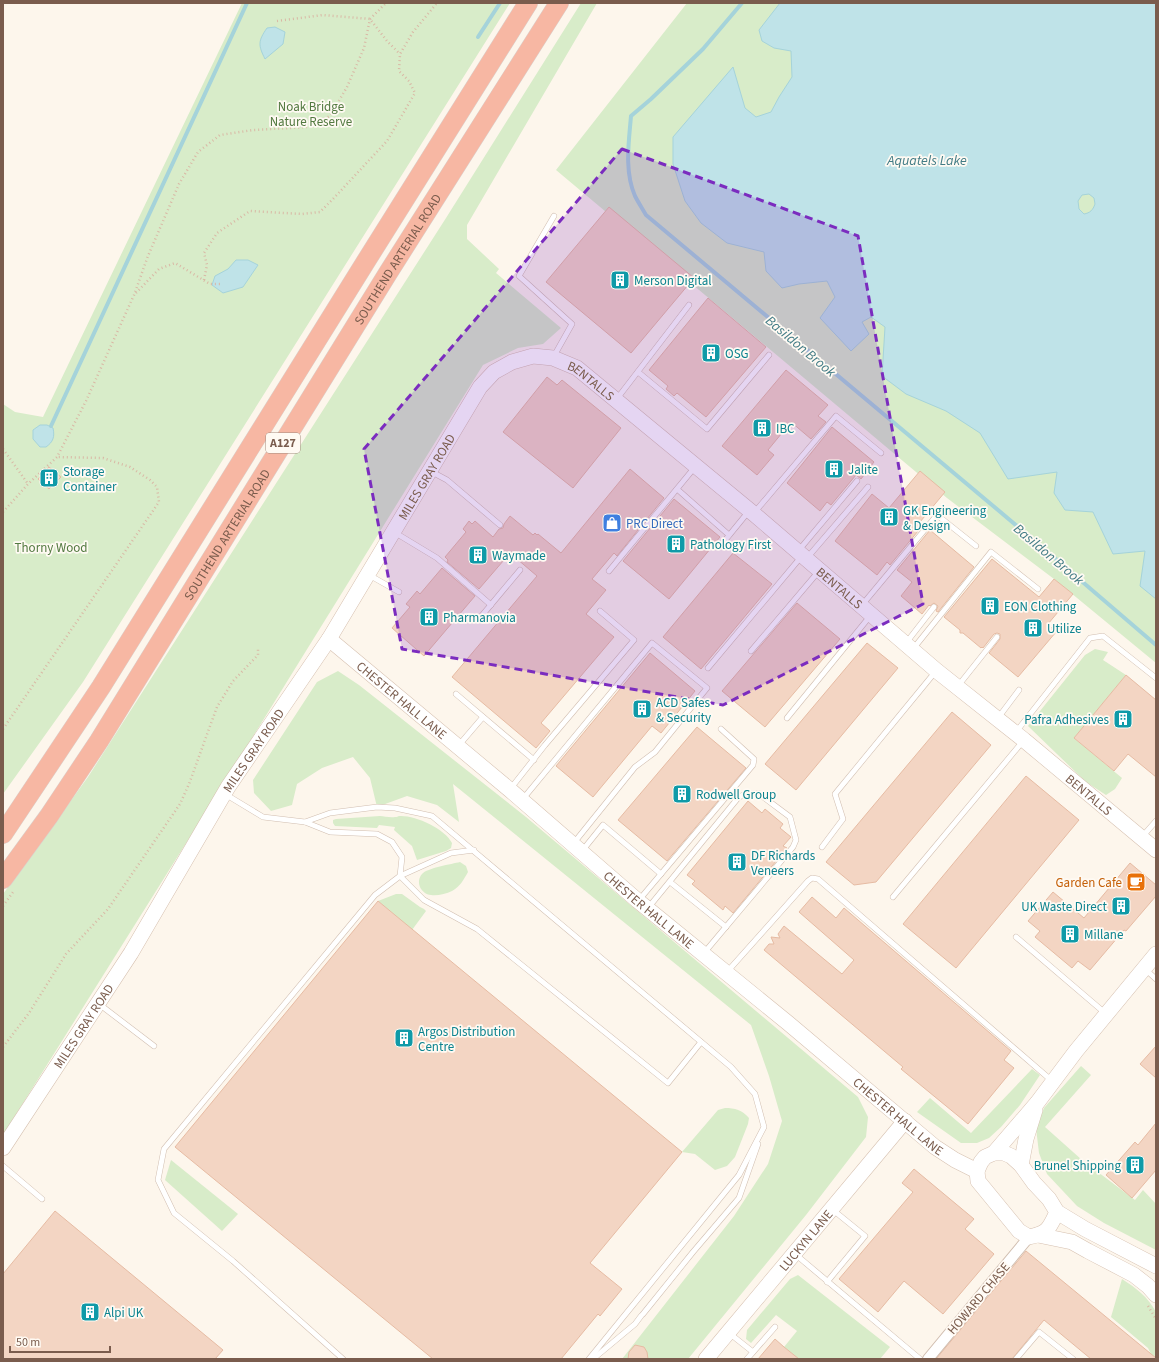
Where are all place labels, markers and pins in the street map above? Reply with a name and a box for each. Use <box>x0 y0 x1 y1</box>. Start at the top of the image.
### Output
building icon: Merson Digital <box>609 269 631 291</box>
place label: Merson Digital <box>634 272 712 290</box>
building icon: OSG <box>700 342 722 364</box>
place label: OSG <box>725 345 749 363</box>
building icon: IBC <box>751 417 773 439</box>
place label: IBC <box>776 420 795 438</box>
building icon: Jalite <box>823 458 845 480</box>
place label: Jalite <box>848 461 878 479</box>
place label: Storage Container <box>63 463 117 496</box>
building icon: Storage Container <box>38 467 60 489</box>
place label: GK Engineering & Design <box>903 502 987 535</box>
building icon: GK Engineering & Design <box>878 506 900 528</box>
shop icon: PRC Direct <box>601 512 623 534</box>
place label: PRC Direct <box>626 515 684 533</box>
building icon: Pathology First <box>665 533 687 555</box>
place label: Pathology First <box>690 536 772 554</box>
building icon: Waymade <box>467 544 489 566</box>
place label: Waymade <box>492 547 546 565</box>
building icon: EON Clothing <box>979 595 1001 617</box>
place label: EON Clothing <box>1004 598 1077 616</box>
building icon: Pharmanovia <box>418 606 440 628</box>
place label: Pharmanovia <box>443 609 516 627</box>
building icon: Utilize <box>1022 617 1044 639</box>
place label: Utilize <box>1047 620 1081 638</box>
place label: ACD Safes & Security <box>656 694 711 727</box>
building icon: ACD Safes & Security <box>631 698 653 720</box>
building icon: Pafra Adhesives <box>1112 708 1134 730</box>
place label: Pafra Adhesives <box>1024 711 1110 729</box>
building icon: Rodwell Group <box>671 783 693 805</box>
place label: Rodwell Group <box>696 786 776 804</box>
place label: DF Richards Veneers <box>751 847 816 880</box>
building icon: DF Richards Veneers <box>726 851 748 873</box>
cafe icon: Garden Cafe <box>1125 871 1147 893</box>
place label: Garden Cafe <box>1056 874 1122 892</box>
building icon: UK Waste Direct <box>1110 895 1132 917</box>
place label: UK Waste Direct <box>1021 898 1108 916</box>
building icon: Millane <box>1059 923 1081 945</box>
place label: Millane <box>1084 926 1123 944</box>
place label: Argos Distribution Centre <box>418 1023 515 1056</box>
building icon: Argos Distribution Centre <box>393 1027 415 1049</box>
building icon: Brunel Shipping <box>1124 1154 1146 1176</box>
place label: Brunel Shipping <box>1034 1157 1121 1175</box>
building icon: Alpi UK <box>79 1301 101 1323</box>
place label: Alpi UK <box>104 1304 144 1322</box>

